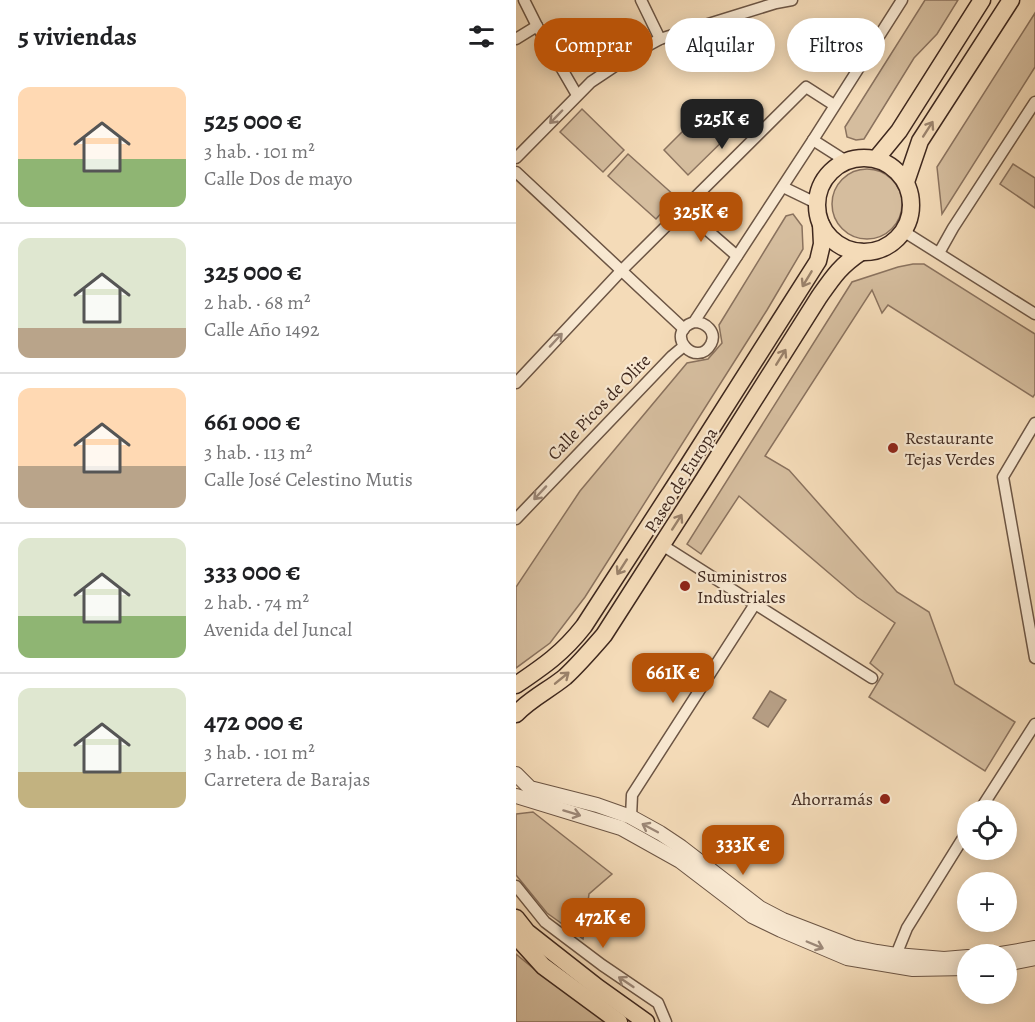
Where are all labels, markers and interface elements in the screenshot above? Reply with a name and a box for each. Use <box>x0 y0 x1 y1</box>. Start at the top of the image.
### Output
chip: Comprar <box>534 18 653 72</box>
chip: Alquilar <box>665 18 775 72</box>
chip: Filtros <box>787 18 885 72</box>
text: 5 viviendas <box>18 19 137 54</box>
icon: filters <box>465 20 498 53</box>
pin: 525K € <box>673 99 771 150</box>
text: 525 000 € <box>204 103 302 138</box>
text: 525K € <box>695 105 749 132</box>
one-way arrow <box>548 109 563 124</box>
icon: home <box>66 111 138 183</box>
one-way arrow <box>922 121 934 137</box>
text: 3 hab. · 101 m² <box>204 138 315 165</box>
text: Calle Dos de mayo <box>204 165 352 192</box>
pin: 325K € <box>652 192 750 243</box>
text: 325K € <box>674 198 728 225</box>
text: 325 000 € <box>204 254 302 289</box>
icon: home <box>66 262 138 334</box>
one-way arrow <box>800 270 812 287</box>
text: 2 hab. · 68 m² <box>204 289 311 316</box>
text: Calle Año 1492 <box>204 316 319 343</box>
one-way arrow <box>549 333 563 348</box>
street label: Calle Picos de Olite <box>542 349 656 465</box>
one-way arrow <box>776 349 788 366</box>
text: 661 000 € <box>204 404 301 439</box>
icon: home <box>66 412 138 484</box>
street label: Paseo de Europa <box>639 422 723 538</box>
place label: Restaurante Tejas Verdes <box>905 426 995 471</box>
text: 3 hab. · 113 m² <box>204 439 312 466</box>
marker: Restaurante Tejas Verdes <box>886 441 900 455</box>
text: Calle José Celestino Mutis <box>204 466 413 493</box>
one-way arrow <box>533 485 547 500</box>
one-way arrow <box>671 514 683 531</box>
text: 333 000 € <box>204 554 301 589</box>
one-way arrow <box>616 558 628 575</box>
icon: home <box>66 562 138 634</box>
place label: Suministros Industriales <box>697 564 787 609</box>
marker: Suministros Industriales <box>678 579 692 593</box>
text: 2 hab. · 74 m² <box>204 589 309 616</box>
text: Avenida del Juncal <box>204 616 352 643</box>
pin: 661K € <box>624 653 722 704</box>
text: 661K € <box>646 659 700 686</box>
one-way arrow <box>554 671 570 684</box>
text: 472 000 € <box>204 704 303 739</box>
icon: home <box>66 712 138 784</box>
text: 3 hab. · 101 m² <box>204 739 315 766</box>
text: Carretera de Barajas <box>204 766 370 793</box>
place label: Ahorramás <box>791 787 873 811</box>
marker: Ahorramás <box>878 792 892 806</box>
map controls <box>957 800 1017 1004</box>
button: locate <box>957 800 1017 860</box>
one-way arrow <box>562 808 581 819</box>
one-way arrow <box>642 822 660 833</box>
pin: 333K € <box>694 825 792 876</box>
text: 333K € <box>716 831 770 858</box>
button: + <box>957 872 1017 932</box>
pin: 472K € <box>554 898 652 949</box>
text: 472K € <box>575 904 631 931</box>
one-way arrow <box>805 940 824 951</box>
button: − <box>957 944 1017 1004</box>
one-way arrow <box>619 976 635 988</box>

